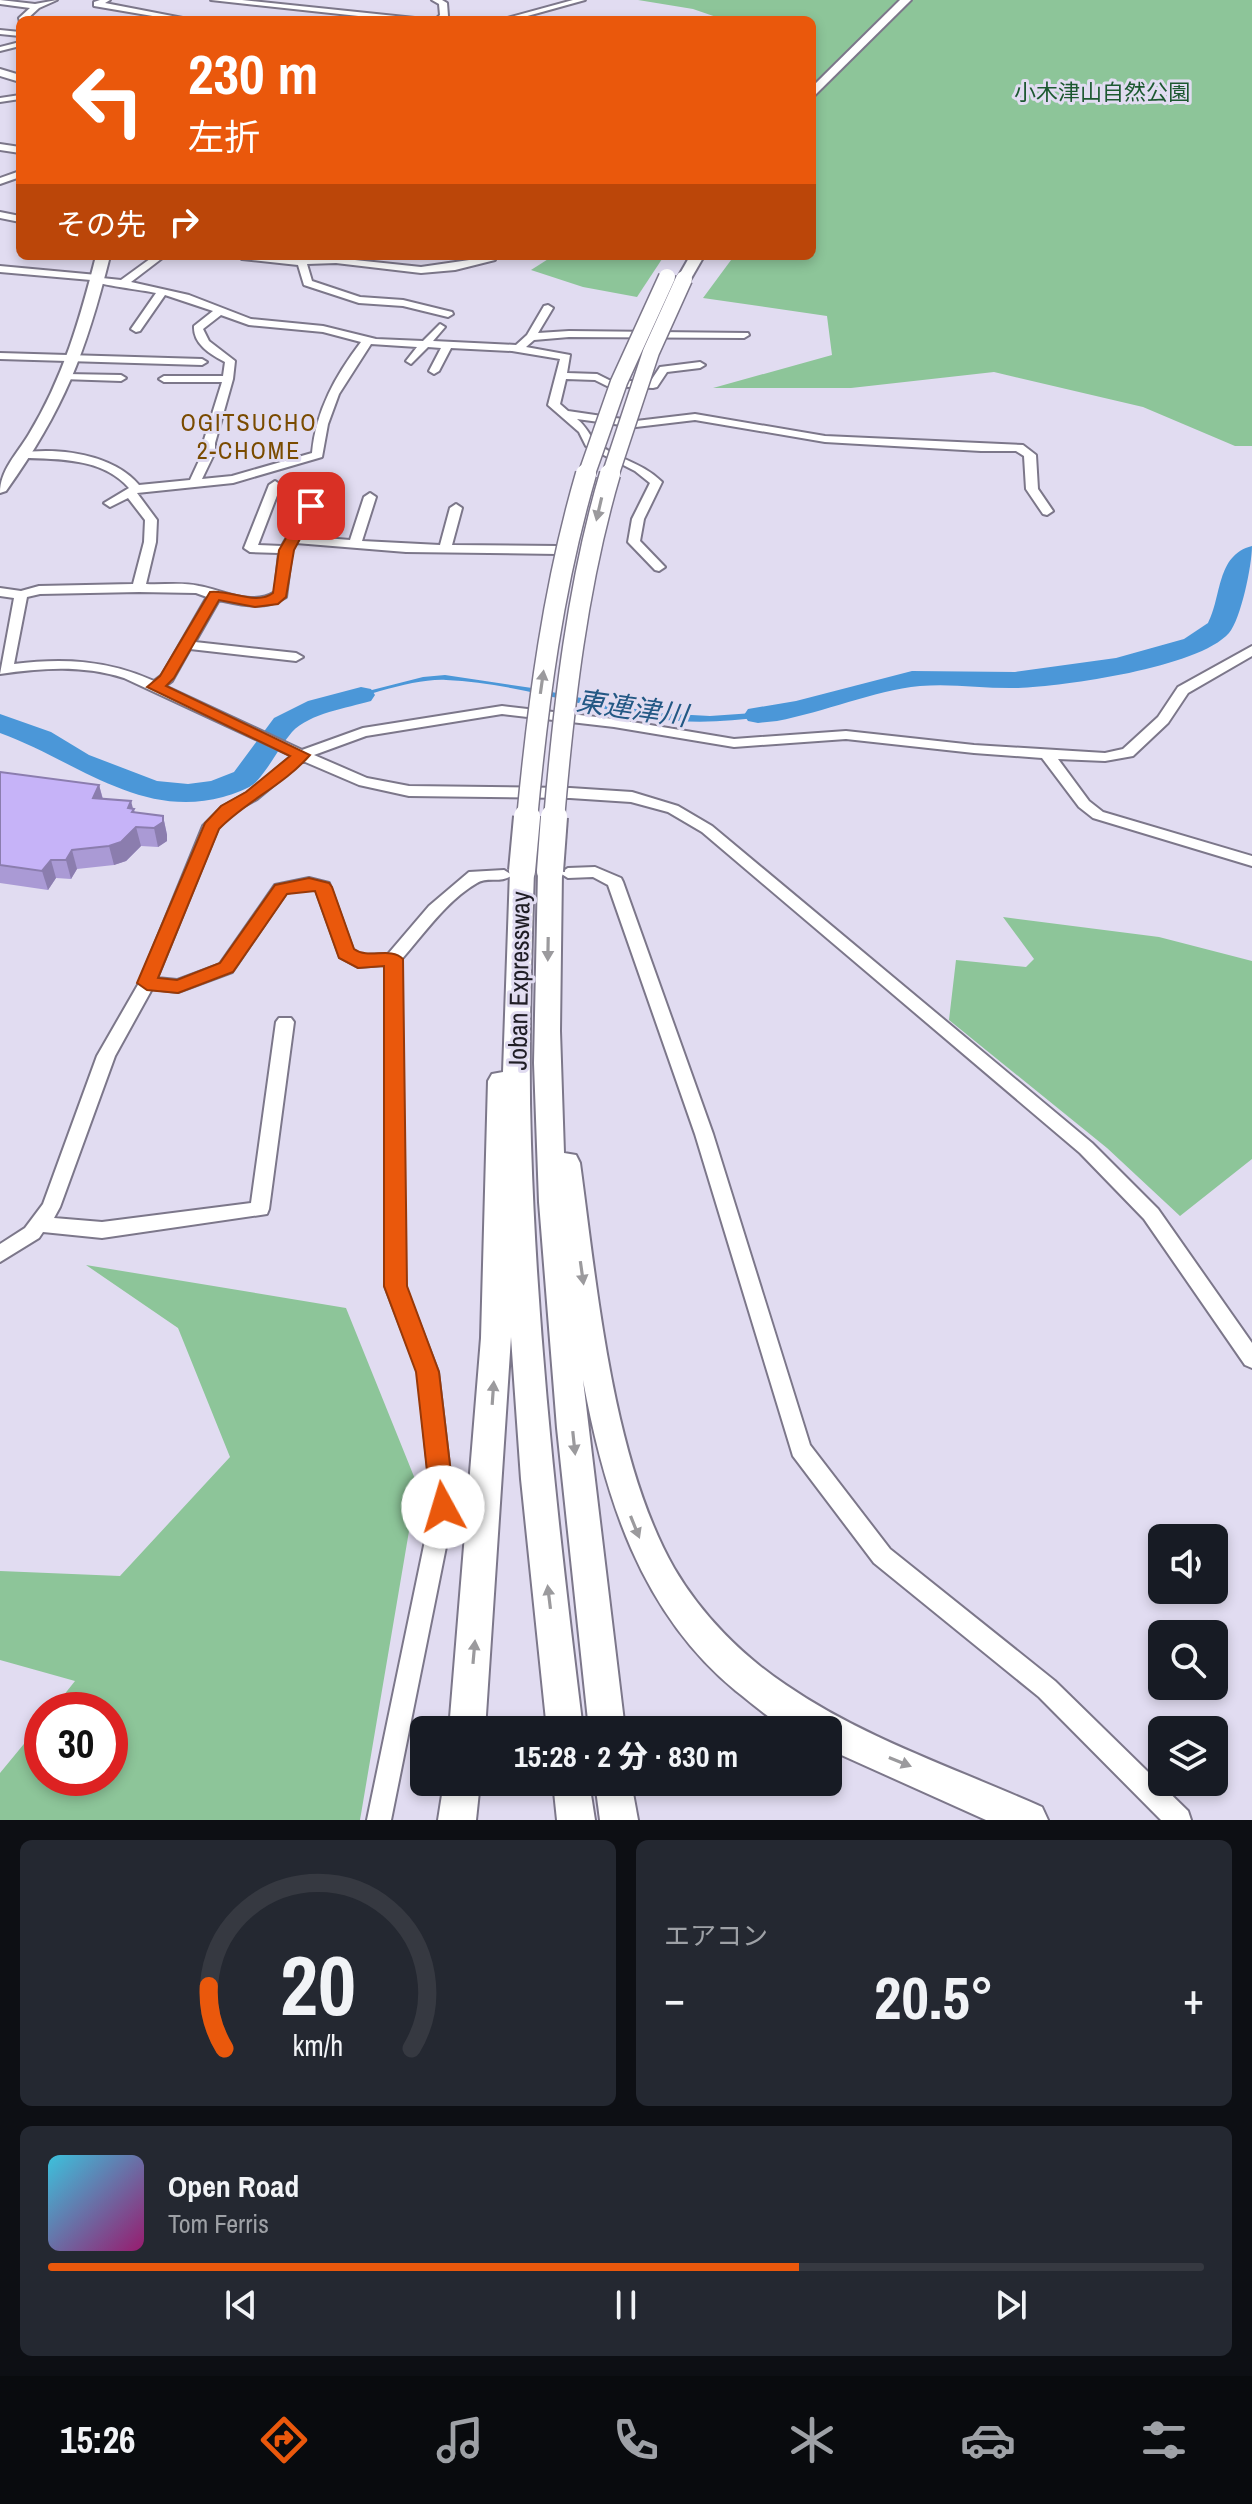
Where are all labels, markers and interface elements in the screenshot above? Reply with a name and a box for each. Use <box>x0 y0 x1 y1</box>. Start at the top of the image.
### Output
text: 230 m <box>188 36 318 111</box>
icon: left <box>56 48 160 152</box>
park label: 小木津山自然公園 <box>1014 77 1190 107</box>
text: 左折 <box>188 113 260 161</box>
icon: right <box>162 200 206 244</box>
text: その先 <box>56 204 146 244</box>
district label: OGITSUCHO 2-CHOME <box>180 406 318 466</box>
pin <box>277 472 345 540</box>
icon: arrive <box>289 484 333 528</box>
one-way arrow <box>592 497 604 522</box>
one-way arrow <box>536 669 549 694</box>
water label: 東連津川 <box>574 681 693 735</box>
street label: Joban Expressway <box>499 891 538 1071</box>
one-way arrow <box>542 937 555 962</box>
one-way arrow <box>576 1261 589 1286</box>
one-way arrow <box>487 1380 500 1405</box>
one-way arrow <box>567 1431 580 1456</box>
position arrow <box>401 1465 485 1549</box>
one-way arrow <box>629 1515 642 1539</box>
map controls <box>1148 1524 1228 1796</box>
button: sound <box>1148 1524 1228 1604</box>
one-way arrow <box>542 1584 555 1609</box>
button: search <box>1148 1620 1228 1700</box>
one-way arrow <box>468 1639 481 1664</box>
speed limit sign: 30 <box>24 1692 128 1796</box>
button: layers <box>1148 1716 1228 1796</box>
text: 15:28 · 2 分 · 830 m <box>514 1736 738 1776</box>
one-way arrow <box>888 1755 912 1768</box>
text: エアコン <box>664 1918 768 1953</box>
text: 20 <box>280 1929 356 2041</box>
text: 20.5° <box>874 1957 994 2038</box>
text: − <box>664 1968 685 2028</box>
text: + <box>1183 1968 1204 2028</box>
text: km/h <box>293 2026 343 2065</box>
text: Open Road <box>168 2166 299 2206</box>
text: Tom Ferris <box>168 2206 269 2241</box>
icon: previous <box>219 2283 263 2327</box>
icon: pause <box>604 2283 648 2327</box>
icon: next <box>989 2283 1033 2327</box>
icon: directions <box>256 2412 312 2468</box>
icon: music <box>432 2412 488 2468</box>
icon: phone <box>608 2412 664 2468</box>
icon: climate <box>784 2412 840 2468</box>
icon: car <box>960 2412 1016 2468</box>
icon: filters <box>1136 2412 1192 2468</box>
text: 15:26 <box>60 2416 136 2464</box>

